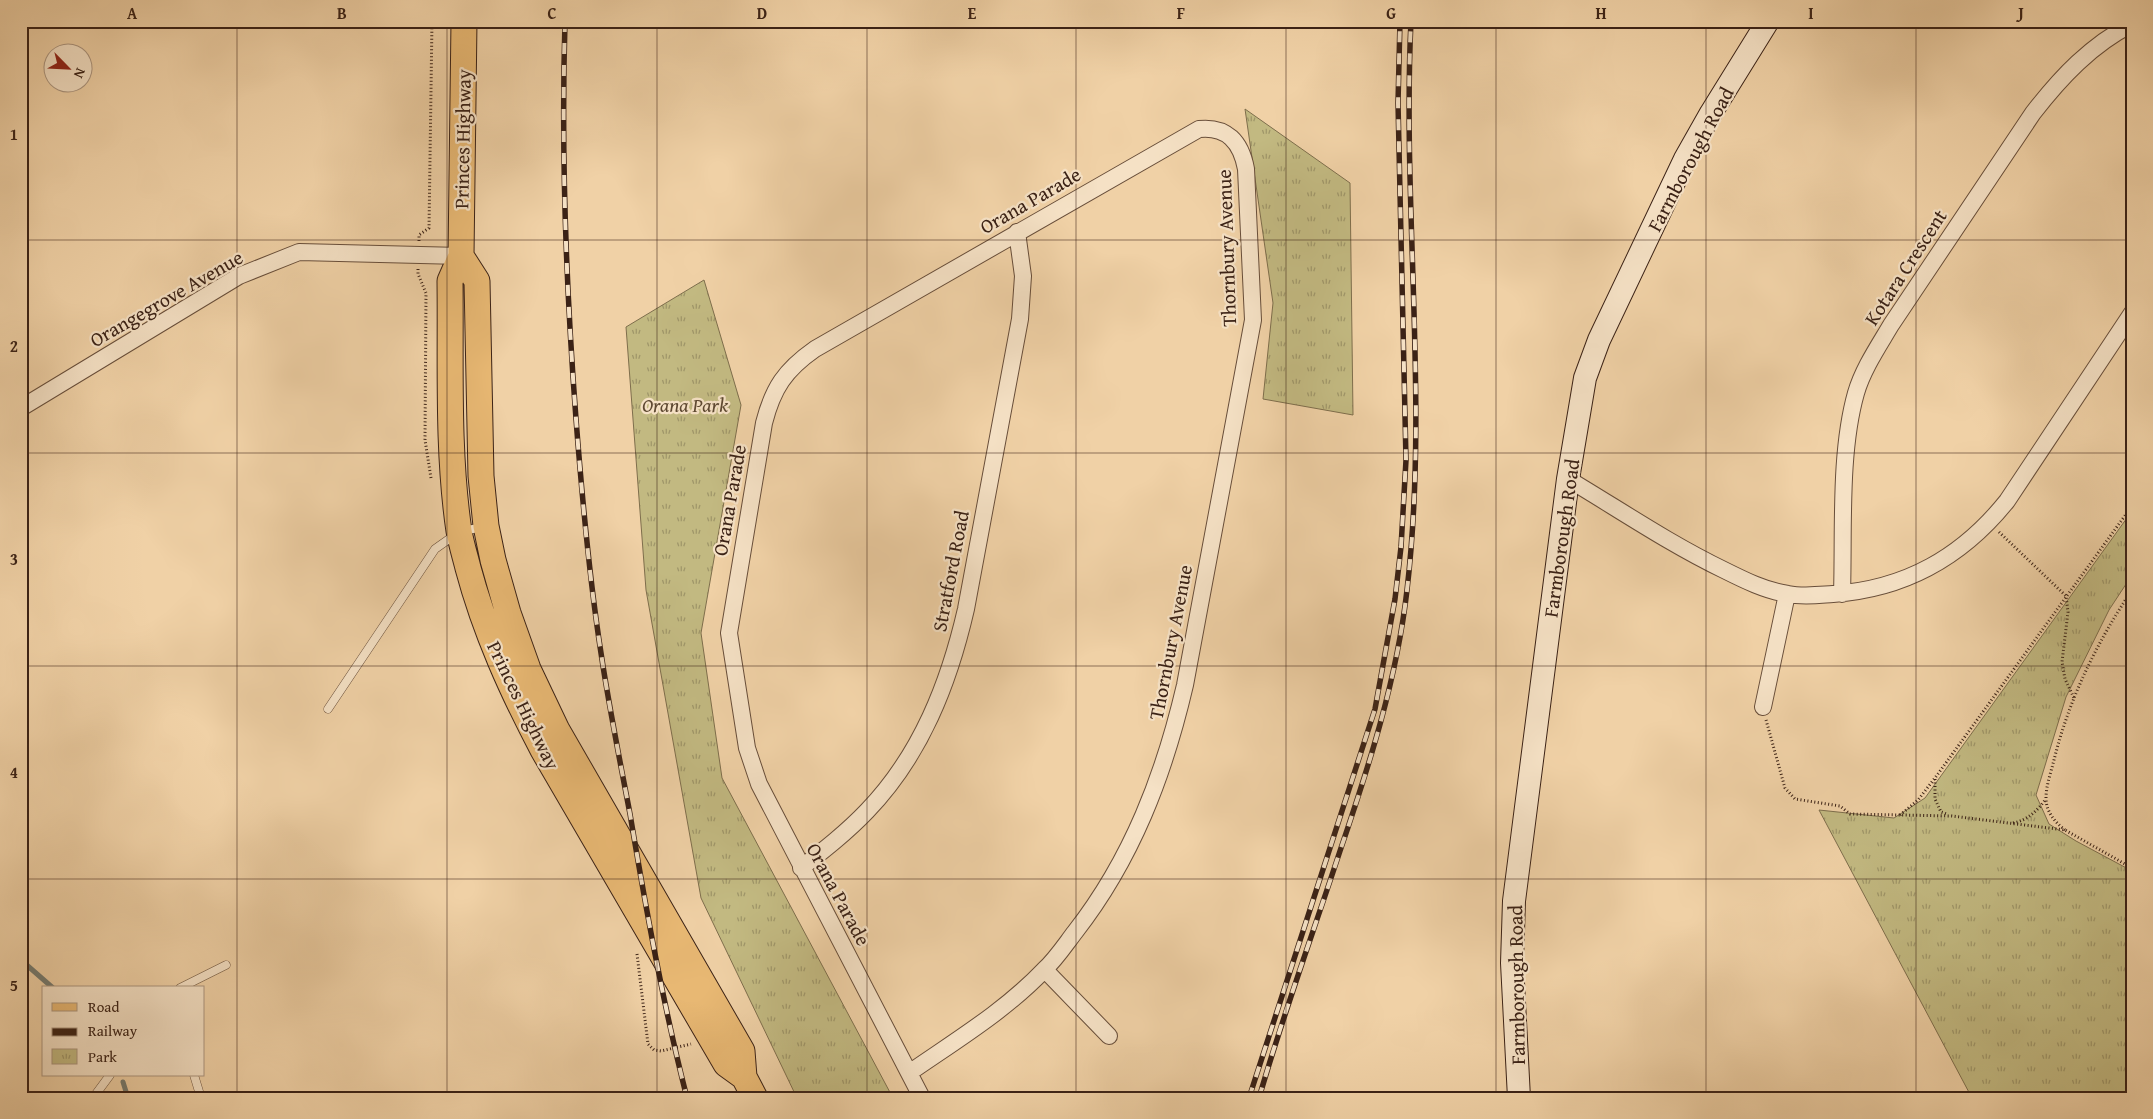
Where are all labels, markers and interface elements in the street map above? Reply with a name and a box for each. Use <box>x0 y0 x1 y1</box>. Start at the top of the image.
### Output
text: A <box>127 1 138 25</box>
text: B <box>337 1 347 25</box>
text: C <box>547 1 557 25</box>
text: D <box>757 1 767 25</box>
text: E <box>968 1 977 25</box>
text: F <box>1177 1 1185 25</box>
text: G <box>1386 1 1396 25</box>
text: H <box>1595 1 1607 25</box>
text: I <box>1808 1 1814 25</box>
text: J <box>2015 1 2024 25</box>
north arrow <box>42 42 92 92</box>
text: N <box>69 65 91 82</box>
street label: Princes Highway <box>446 69 478 209</box>
street label: Farmborough Road <box>1640 81 1741 236</box>
text: 1 <box>10 122 18 146</box>
street label: Orana Parade <box>974 159 1086 241</box>
street label: Thornbury Avenue <box>1209 169 1243 327</box>
street label: Kotara Crescent <box>1857 203 1953 331</box>
street label: Orangegrove Avenue <box>84 242 248 354</box>
text: 2 <box>10 334 18 358</box>
park label: Orana Park <box>642 390 729 419</box>
street label: Orana Parade <box>705 442 753 558</box>
street label: Farmborough Road <box>1536 456 1587 619</box>
street label: Stratford Road <box>924 508 976 634</box>
text: 3 <box>10 547 18 571</box>
street label: Thornbury Avenue <box>1141 562 1199 722</box>
street label: Princes Highway <box>480 636 568 774</box>
text: 4 <box>10 760 18 784</box>
street label: Orana Parade <box>800 838 878 950</box>
street label: Farmborough Road <box>1500 904 1532 1065</box>
text: 5 <box>10 973 18 997</box>
legend <box>42 986 205 1076</box>
text: Road <box>88 996 119 1017</box>
text: Railway <box>88 1020 138 1041</box>
text: Park <box>88 1046 117 1067</box>

